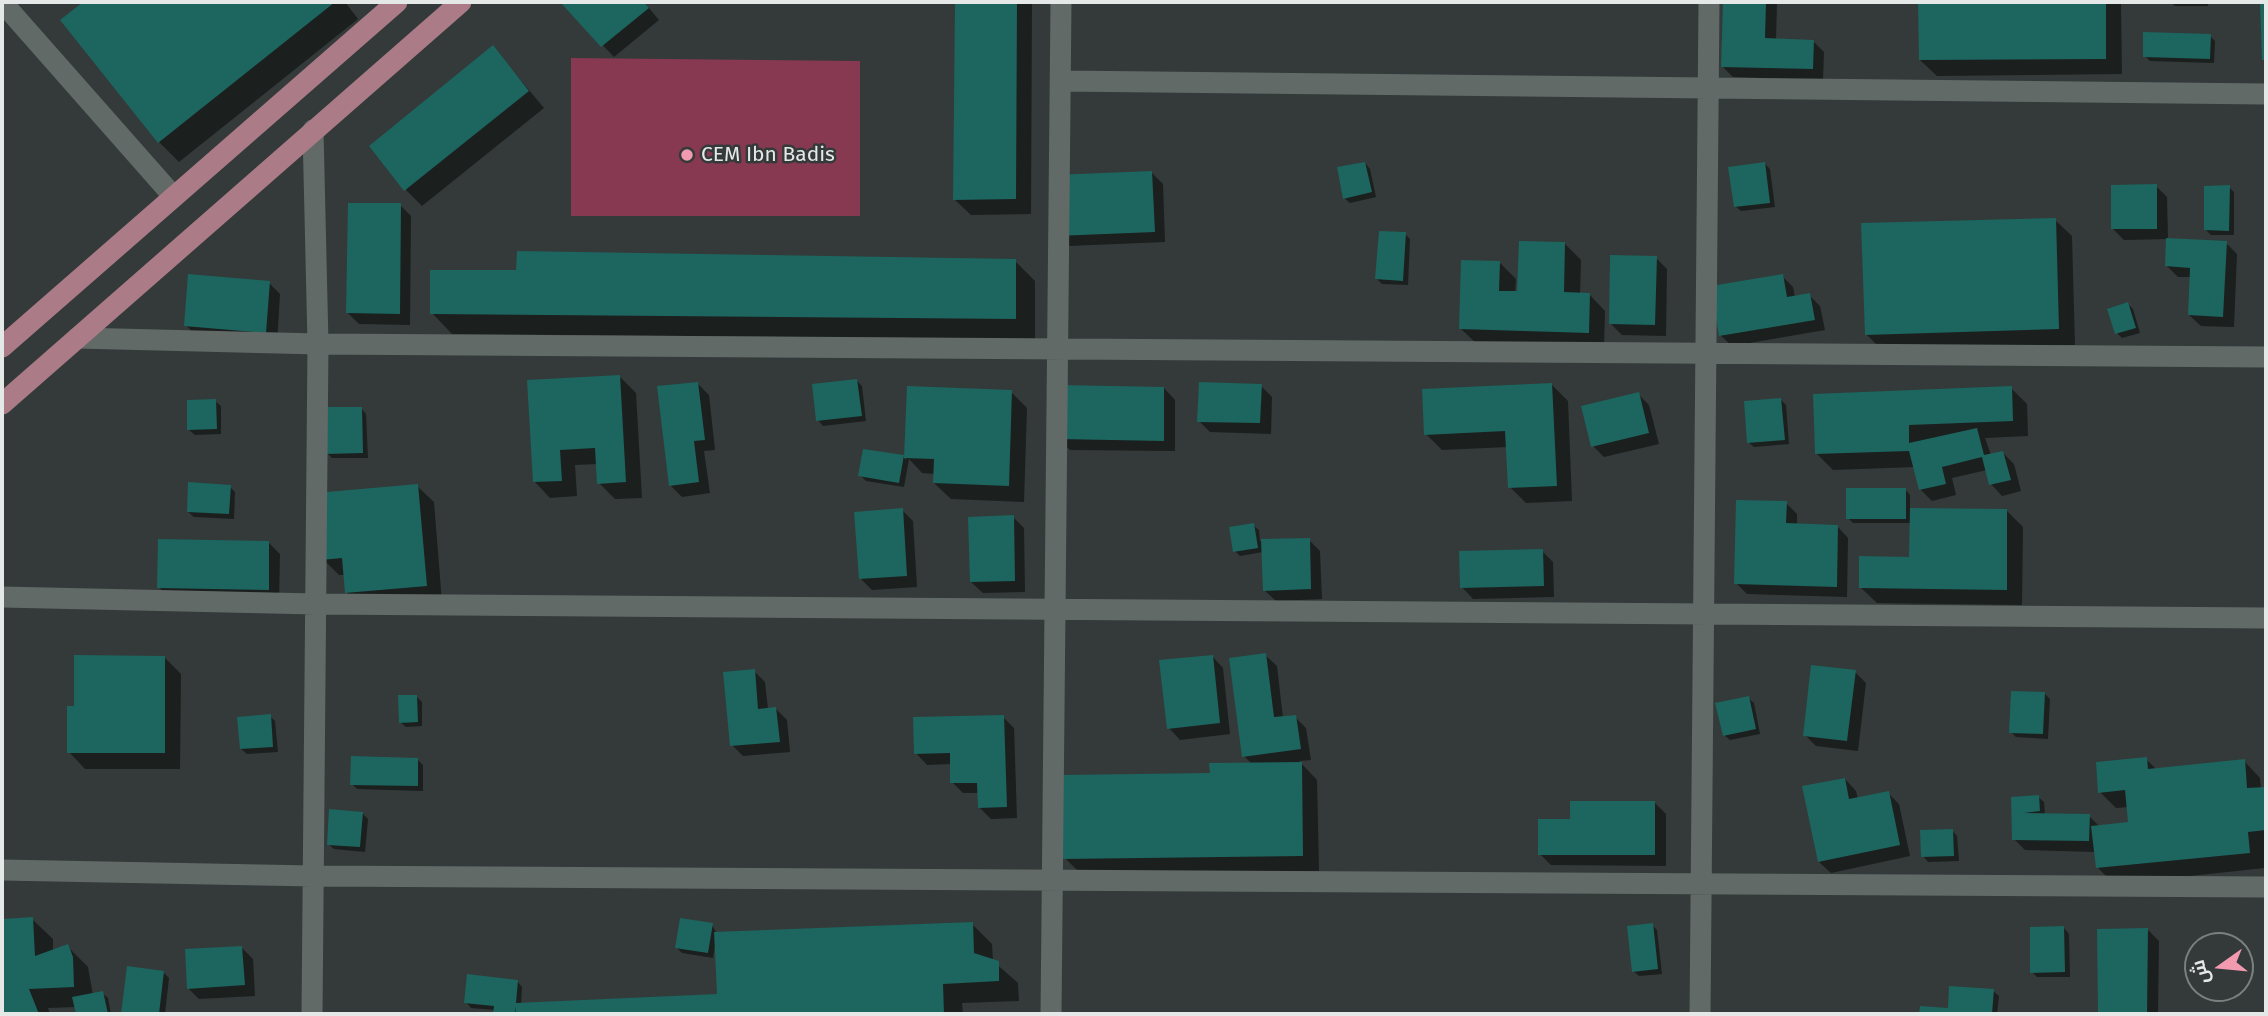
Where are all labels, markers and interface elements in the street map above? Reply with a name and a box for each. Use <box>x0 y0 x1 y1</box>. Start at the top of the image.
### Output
place label: CEM Ibn Badis <box>701 142 835 168</box>
marker: CEM Ibn Badis <box>679 147 695 163</box>
north arrow <box>2184 932 2254 1002</box>
text: ش <box>2186 957 2214 987</box>

